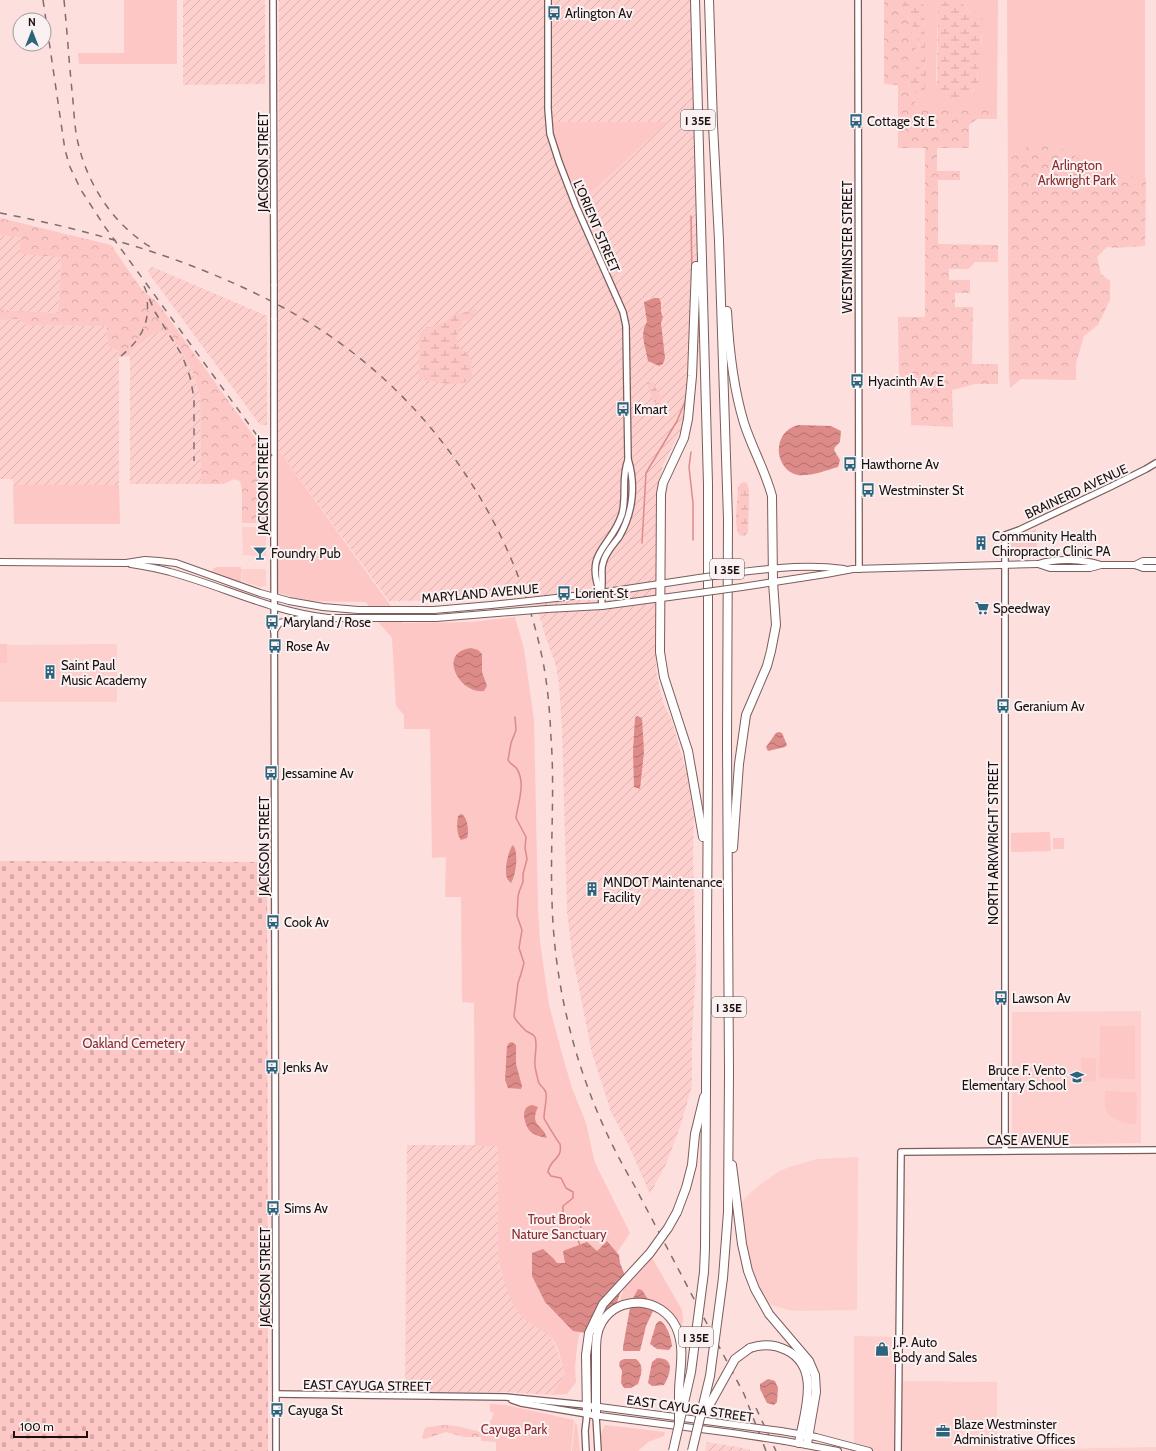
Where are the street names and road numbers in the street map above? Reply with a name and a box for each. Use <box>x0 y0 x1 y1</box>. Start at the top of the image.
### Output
road number: I 35E <box>681 110 715 130</box>
street label: JACKSON STREET <box>255 112 271 213</box>
street label: L'ORIENT STREET <box>570 177 624 275</box>
street label: WESTMINSTER STREET <box>839 181 855 313</box>
street label: JACKSON STREET <box>255 435 271 536</box>
street label: BRAINERD AVENUE <box>1022 460 1130 522</box>
road number: I 35E <box>710 559 744 579</box>
street label: MARYLAND AVENUE <box>421 580 539 606</box>
street label: NORTH ARKWRIGHT STREET <box>985 761 1001 925</box>
street label: JACKSON STREET <box>256 796 272 897</box>
road number: I 35E <box>712 997 746 1017</box>
street label: CASE AVENUE <box>987 1132 1069 1148</box>
street label: JACKSON STREET <box>257 1227 273 1328</box>
road number: I 35E <box>679 1327 713 1347</box>
street label: EAST CAYUGA STREET <box>303 1376 431 1394</box>
street label: EAST CAYUGA STREET <box>626 1391 755 1425</box>

